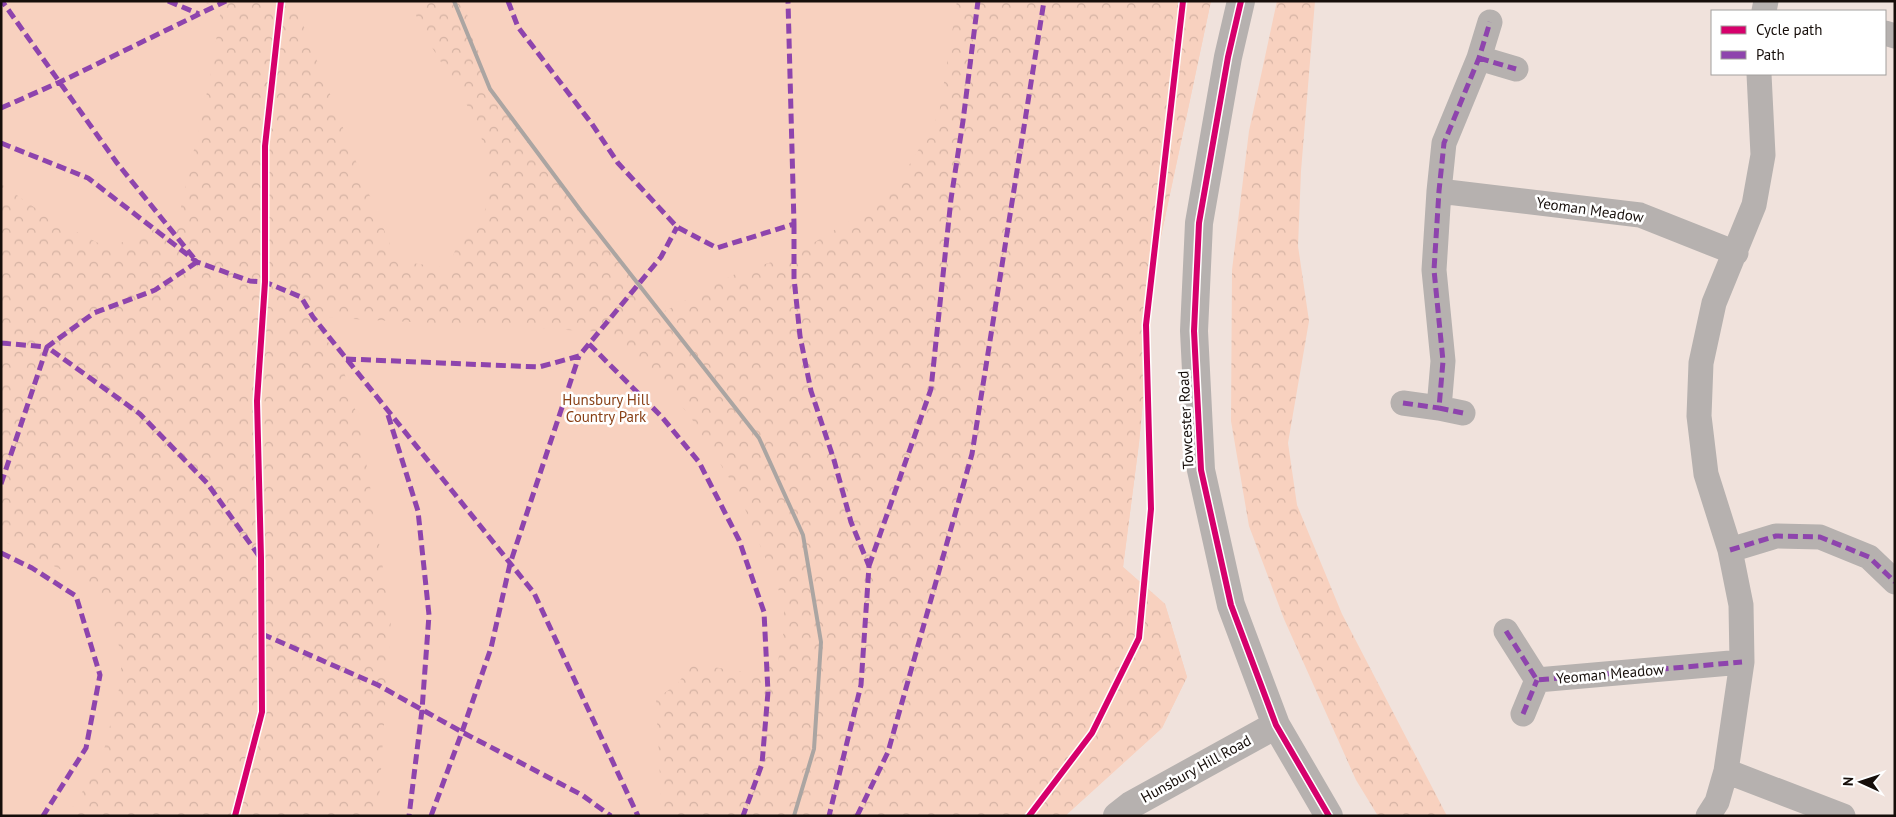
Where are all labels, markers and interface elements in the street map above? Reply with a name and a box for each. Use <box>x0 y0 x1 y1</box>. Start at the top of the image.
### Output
legend <box>1711 10 1886 75</box>
text: Cycle path <box>1756 20 1822 39</box>
text: Path <box>1756 45 1785 64</box>
street label: Yeoman Meadow <box>1535 193 1645 226</box>
street label: Towcester Road <box>1173 370 1198 470</box>
park label: Hunsbury Hill Country Park <box>562 390 650 426</box>
street label: Yeoman Meadow <box>1555 659 1665 688</box>
street label: Hunsbury Hill Road <box>1137 730 1254 807</box>
north arrow <box>1836 757 1886 807</box>
text: N <box>1839 776 1857 786</box>

